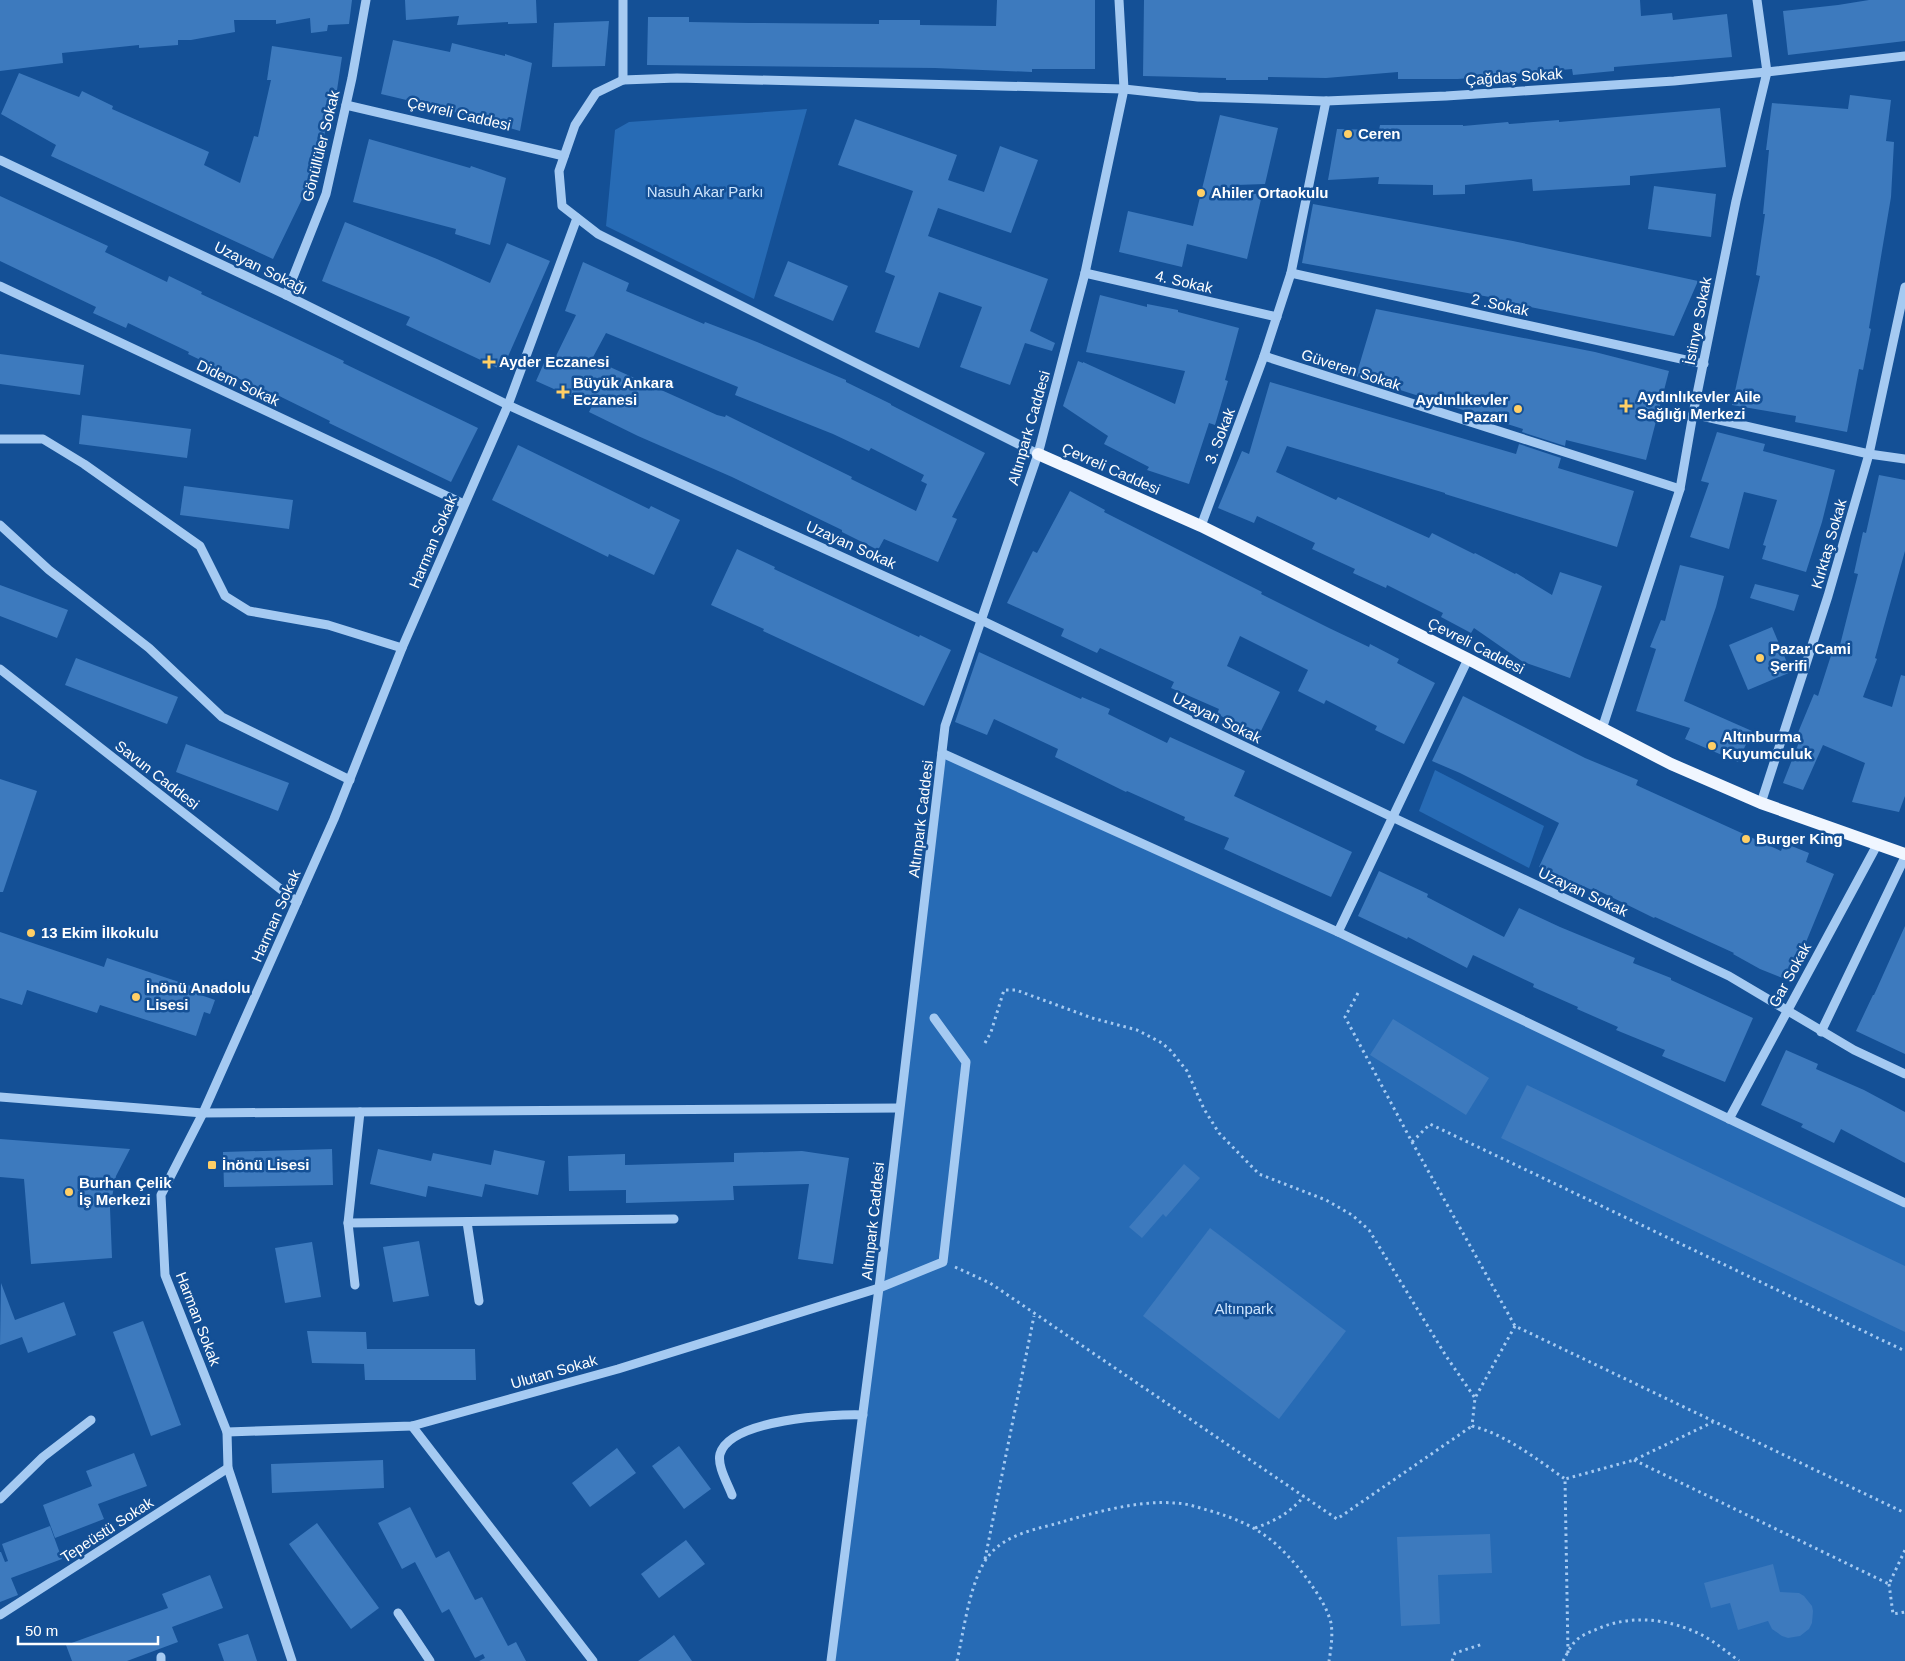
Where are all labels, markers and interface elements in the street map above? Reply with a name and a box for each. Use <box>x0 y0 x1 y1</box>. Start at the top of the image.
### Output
street label: Çağdaş Sokak <box>1465 65 1564 88</box>
street label: Gönüllüler Sokak <box>298 88 343 203</box>
street label: Çevreli Caddesi <box>406 93 513 134</box>
place label: Ceren <box>1358 125 1401 142</box>
marker: Ceren <box>1342 128 1354 140</box>
park label: Nasuh Akar Parkı <box>647 183 763 200</box>
place label: Ahiler Ortaokulu <box>1211 184 1329 201</box>
marker: Ahiler Ortaokulu <box>1195 187 1207 199</box>
street label: Uzayan Sokağı <box>212 238 311 297</box>
street label: 4. Sokak <box>1154 267 1215 296</box>
street label: İstinye Sokak <box>1681 275 1714 366</box>
street label: 2 .Sokak <box>1470 290 1531 319</box>
street label: Güveren Sokak <box>1299 345 1403 394</box>
place label: Ayder Eczanesi <box>499 353 609 370</box>
street label: Didem Sokak <box>194 356 283 409</box>
marker: Ayder Eczanesi <box>483 356 495 368</box>
street label: Altınpark Caddesi <box>1004 369 1053 487</box>
place label: Büyük Ankara Eczanesi <box>573 374 674 408</box>
marker: Büyük Ankara Eczanesi <box>557 386 569 398</box>
place label: Aydınlıkevler Aile Sağlığı Merkezi <box>1637 388 1761 422</box>
place label: Aydınlıkevler Pazarı <box>1415 391 1508 425</box>
marker: Aydınlıkevler Aile Sağlığı Merkezi <box>1619 399 1633 413</box>
marker: Aydınlıkevler Pazarı <box>1512 403 1524 415</box>
street label: 3. Sokak <box>1201 405 1238 466</box>
street label: Çevreli Caddesi <box>1059 439 1163 498</box>
street label: Harman Sokak <box>405 492 460 591</box>
street label: Kırktaş Sokak <box>1808 497 1850 591</box>
street label: Uzayan Sokak <box>804 517 899 572</box>
street label: Çevreli Caddesi <box>1425 614 1527 677</box>
place label: Pazar Cami Şerifi <box>1770 640 1851 674</box>
marker: Pazar Cami Şerifi <box>1754 652 1766 664</box>
street label: Uzayan Sokak <box>1170 689 1265 747</box>
place label: Altınburma Kuyumculuk <box>1722 728 1813 762</box>
street label: Savun Caddesi <box>112 737 203 813</box>
marker: Altınburma Kuyumculuk <box>1706 740 1718 752</box>
street label: Altınpark Caddesi <box>905 759 936 879</box>
place label: Burger King <box>1756 830 1843 847</box>
marker: Burger King <box>1740 833 1752 845</box>
street label: Uzayan Sokak <box>1536 863 1631 920</box>
street label: Harman Sokak <box>248 867 304 965</box>
place label: 13 Ekim İlkokulu <box>41 924 159 941</box>
marker: 13 Ekim İlkokulu <box>25 927 37 939</box>
street label: Gar Sokak <box>1765 939 1814 1010</box>
place label: İnönü Anadolu Lisesi <box>146 979 250 1013</box>
marker: İnönü Anadolu Lisesi <box>130 991 142 1003</box>
place label: İnönü Lisesi <box>222 1156 310 1173</box>
marker: İnönü Lisesi <box>206 1159 218 1171</box>
street label: Altınpark Caddesi <box>858 1161 887 1281</box>
place label: Burhan Çelik İş Merkezi <box>79 1174 172 1208</box>
marker: Burhan Çelik İş Merkezi <box>63 1186 75 1198</box>
street label: Harman Sokak <box>173 1269 224 1369</box>
park label: Altınpark <box>1214 1300 1274 1317</box>
street label: Ulutan Sokak <box>509 1351 600 1392</box>
street label: Tepeüstü Sokak <box>57 1493 157 1566</box>
scale bar <box>18 1614 158 1646</box>
text: 50 m <box>25 1622 58 1639</box>

